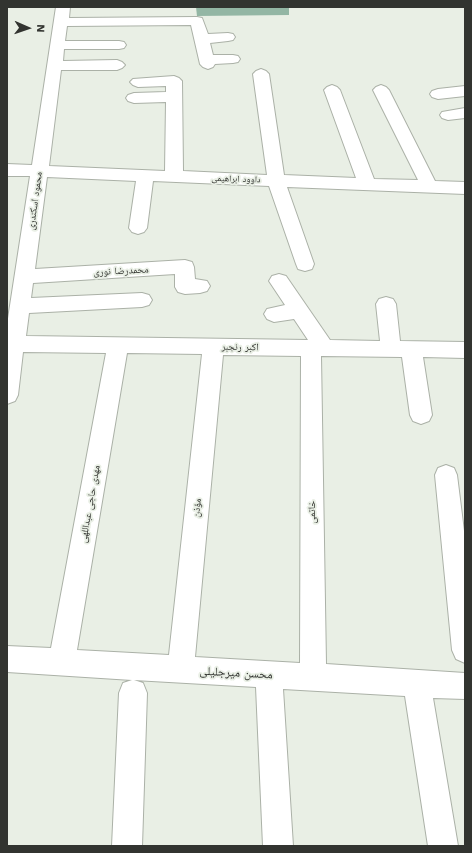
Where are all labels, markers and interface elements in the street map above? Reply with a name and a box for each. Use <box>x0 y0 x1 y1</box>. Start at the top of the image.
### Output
north arrow <box>8 8 48 48</box>
text: N <box>34 24 47 33</box>
street label: محمود اسکندری <box>25 171 45 231</box>
street label: داوود ابراهیمی <box>211 173 261 185</box>
street label: محمدرضا نوری <box>93 264 149 278</box>
street label: اکبر رنجبر <box>221 341 259 353</box>
street label: مهدی حاجی عبداللهی <box>77 464 103 544</box>
street label: مؤذن <box>190 498 204 518</box>
street label: خاتمی <box>306 500 318 524</box>
street label: محسن میرجلیلی <box>199 664 273 682</box>

